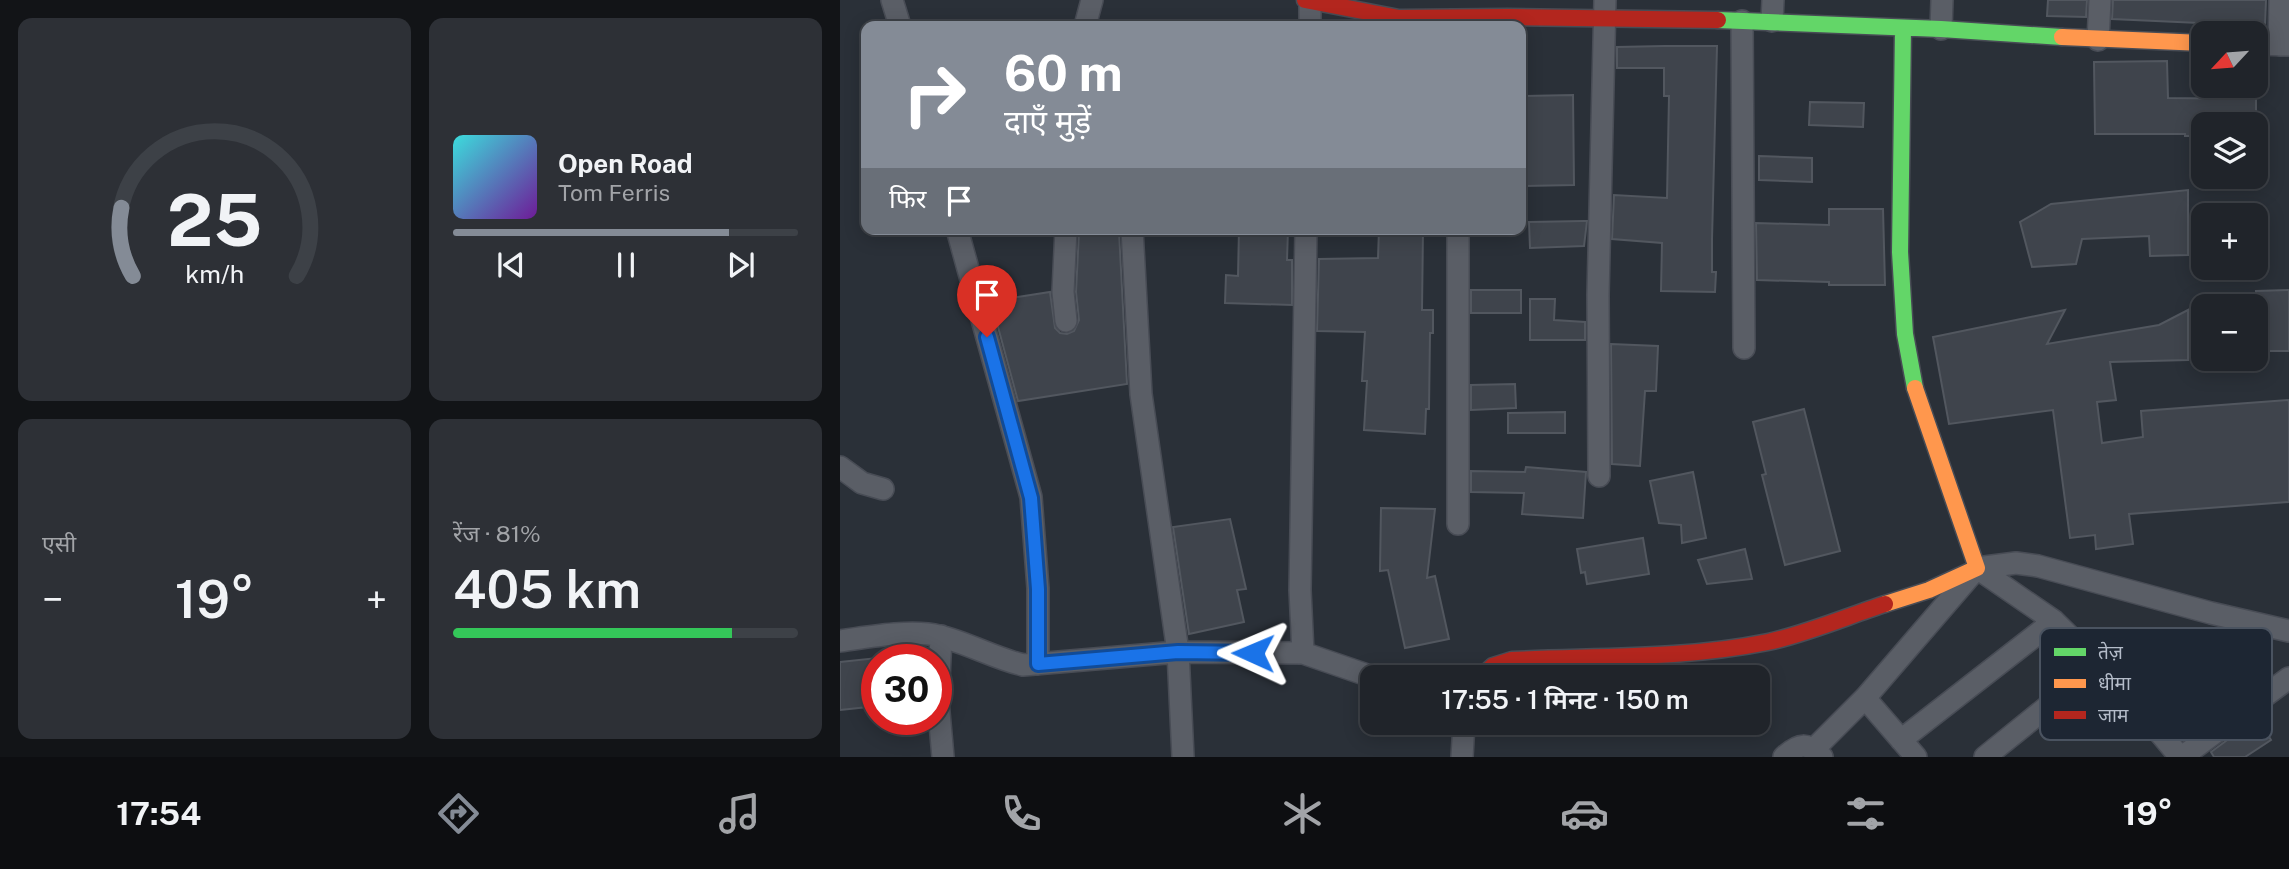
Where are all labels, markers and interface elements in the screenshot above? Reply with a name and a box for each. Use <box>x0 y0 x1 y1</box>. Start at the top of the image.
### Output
north arrow <box>2191 21 2268 98</box>
map controls <box>2191 21 2268 371</box>
text: 60 m <box>1004 44 1123 102</box>
icon: right <box>889 49 980 140</box>
text: दाएँ मुड़ें <box>1004 103 1091 140</box>
button: layers <box>2191 112 2268 189</box>
text: Open Road <box>558 148 693 179</box>
text: 25 <box>167 177 262 262</box>
text: Tom Ferris <box>558 179 670 206</box>
icon: arrive <box>940 182 978 220</box>
text: फिर <box>889 183 926 214</box>
button: + <box>2191 203 2268 280</box>
icon: previous <box>492 246 530 284</box>
icon: pause <box>607 246 645 284</box>
icon: next <box>722 246 760 284</box>
text: km/h <box>185 259 244 289</box>
pin <box>957 265 1017 337</box>
icon: arrive <box>968 276 1006 314</box>
button: − <box>2191 294 2268 371</box>
text: रेंज · 81% <box>453 520 541 547</box>
text: एसी <box>42 530 76 557</box>
text: 405 km <box>453 559 641 620</box>
text: 19° <box>175 569 254 630</box>
text: − <box>42 577 63 622</box>
text: + <box>366 577 387 622</box>
position arrow <box>1216 616 1290 690</box>
legend <box>2040 628 2272 740</box>
text: तेज़ <box>2098 641 2124 663</box>
speed limit sign: 30 <box>861 644 952 735</box>
text: धीमा <box>2098 672 2132 694</box>
text: 17:55 · 1 मिनट · 150 m <box>1441 684 1689 715</box>
text: जाम <box>2098 704 2129 726</box>
icon: directions <box>434 789 483 838</box>
icon: music <box>715 789 764 838</box>
icon: phone <box>997 789 1046 838</box>
icon: climate <box>1278 789 1327 838</box>
icon: car <box>1560 789 1609 838</box>
icon: filters <box>1841 789 1890 838</box>
text: 17:54 <box>116 795 201 832</box>
text: 19° <box>2123 795 2173 832</box>

